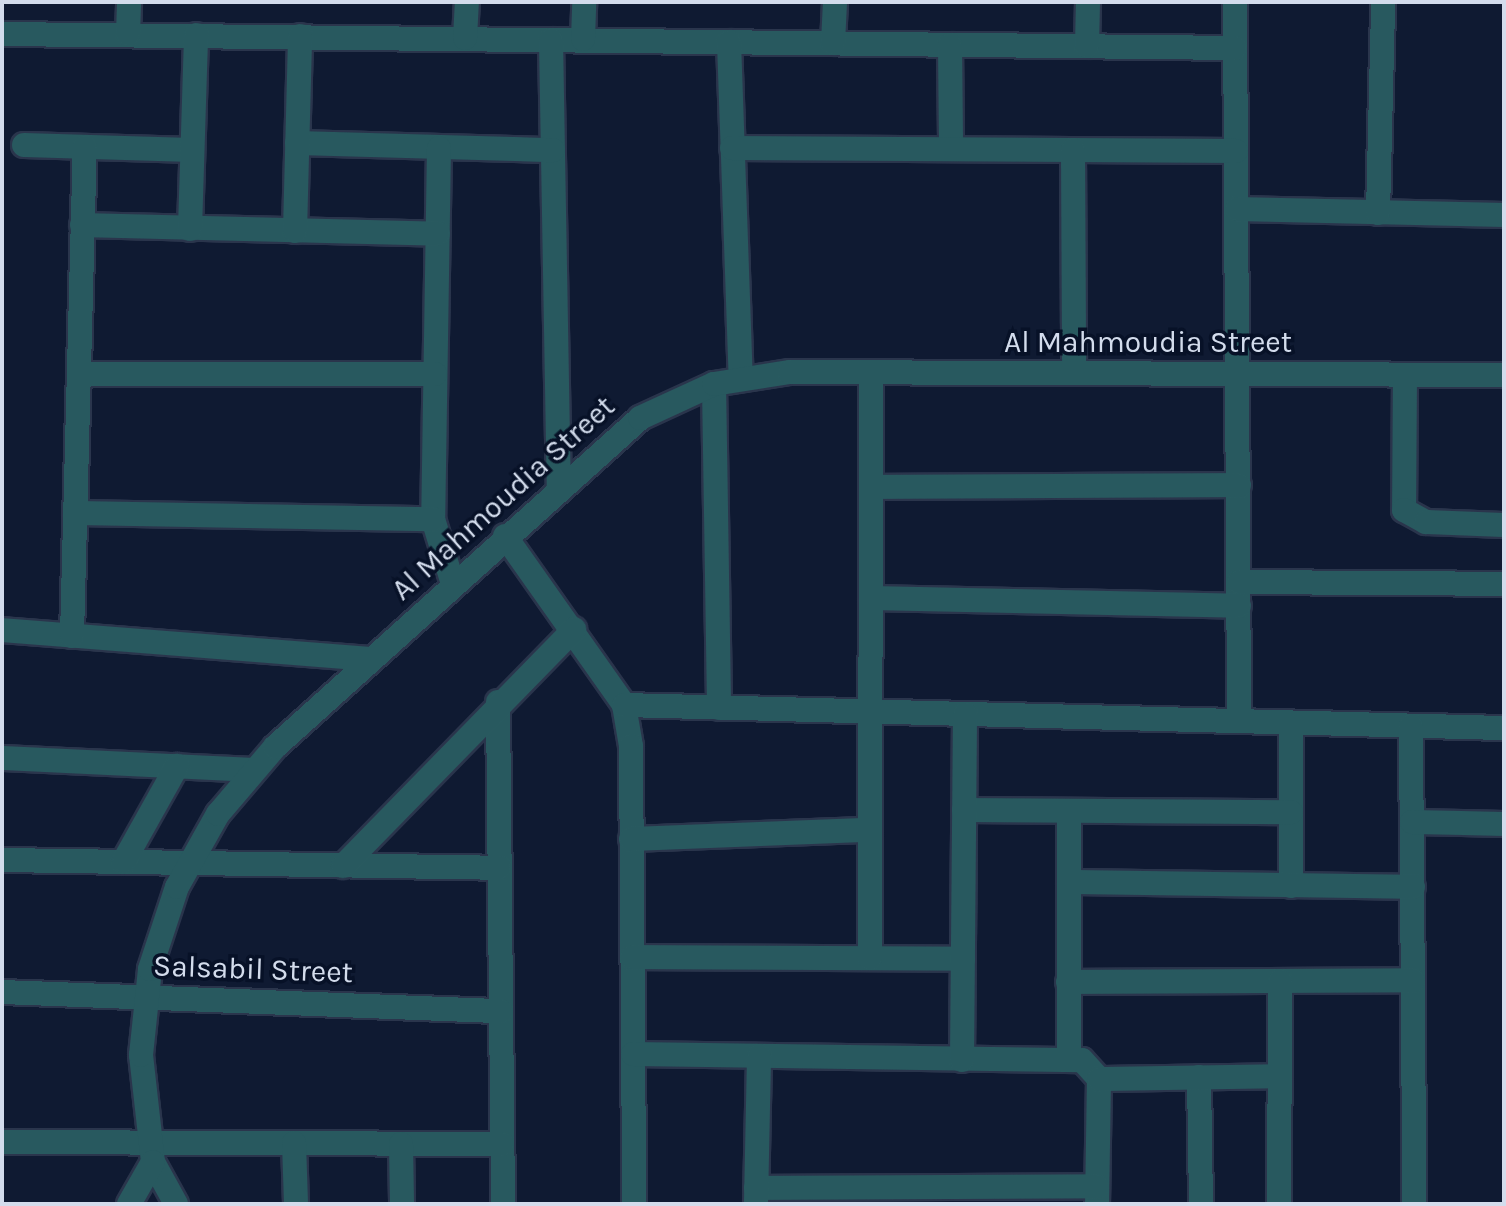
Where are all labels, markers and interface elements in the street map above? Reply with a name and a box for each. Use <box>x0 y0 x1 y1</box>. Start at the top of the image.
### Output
street label: Al Mahmoudia Street <box>1004 324 1292 360</box>
street label: Al Mahmoudia Street <box>384 388 622 608</box>
street label: Salsabil Street <box>152 948 354 990</box>

